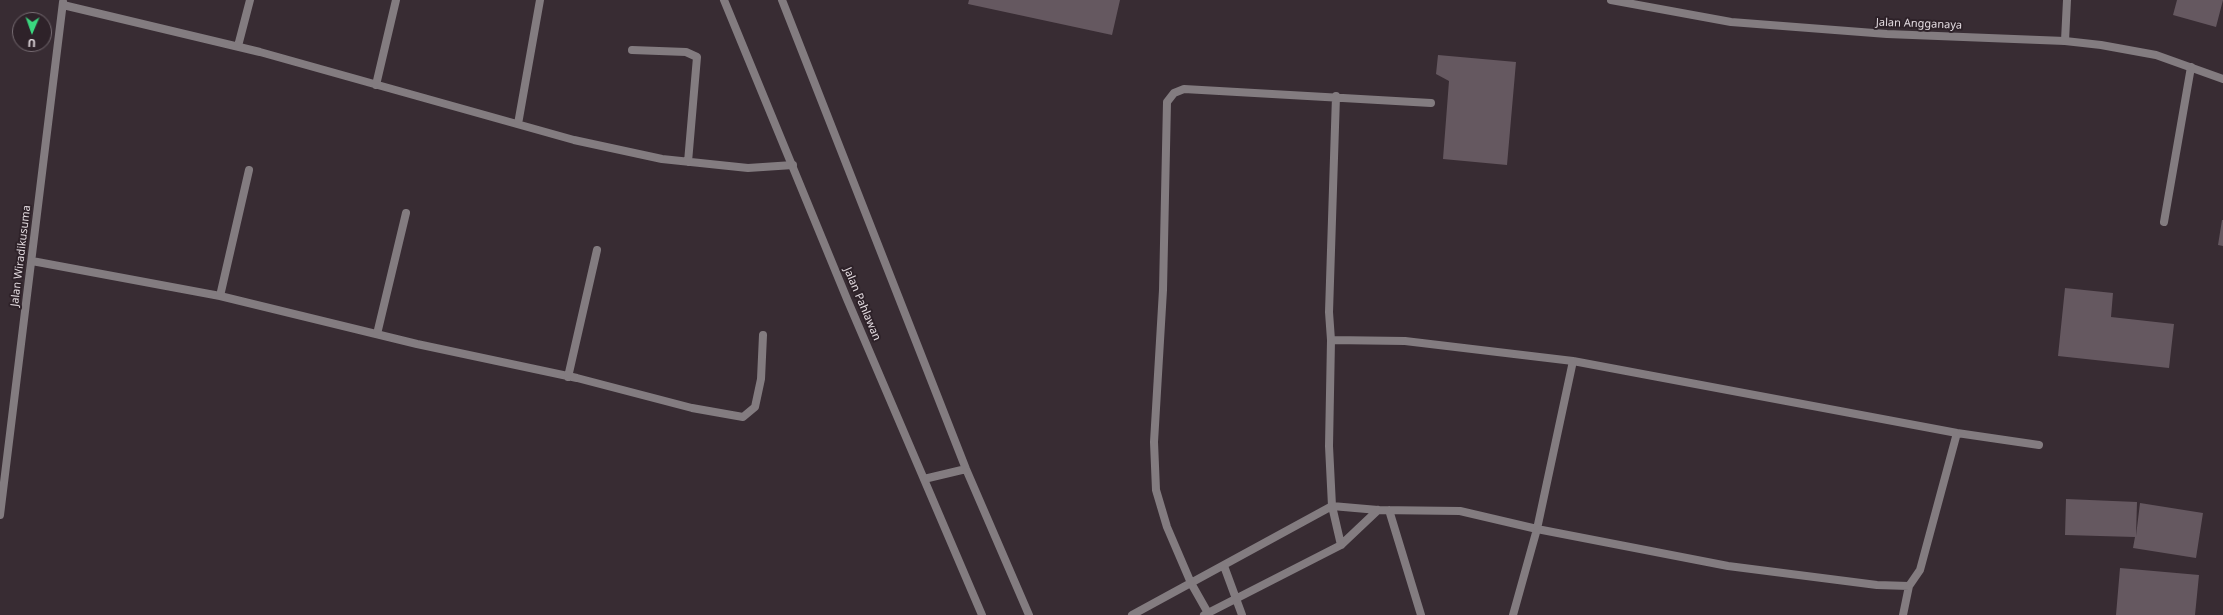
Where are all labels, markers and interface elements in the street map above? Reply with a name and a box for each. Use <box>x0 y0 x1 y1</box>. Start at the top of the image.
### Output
north arrow <box>12 12 52 52</box>
street label: Jalan Angganaya <box>1876 16 1962 32</box>
text: U <box>27 36 36 51</box>
street label: Jalan Wiradikusuma <box>8 204 34 308</box>
street label: Jalan Pahlawan <box>841 265 883 343</box>

